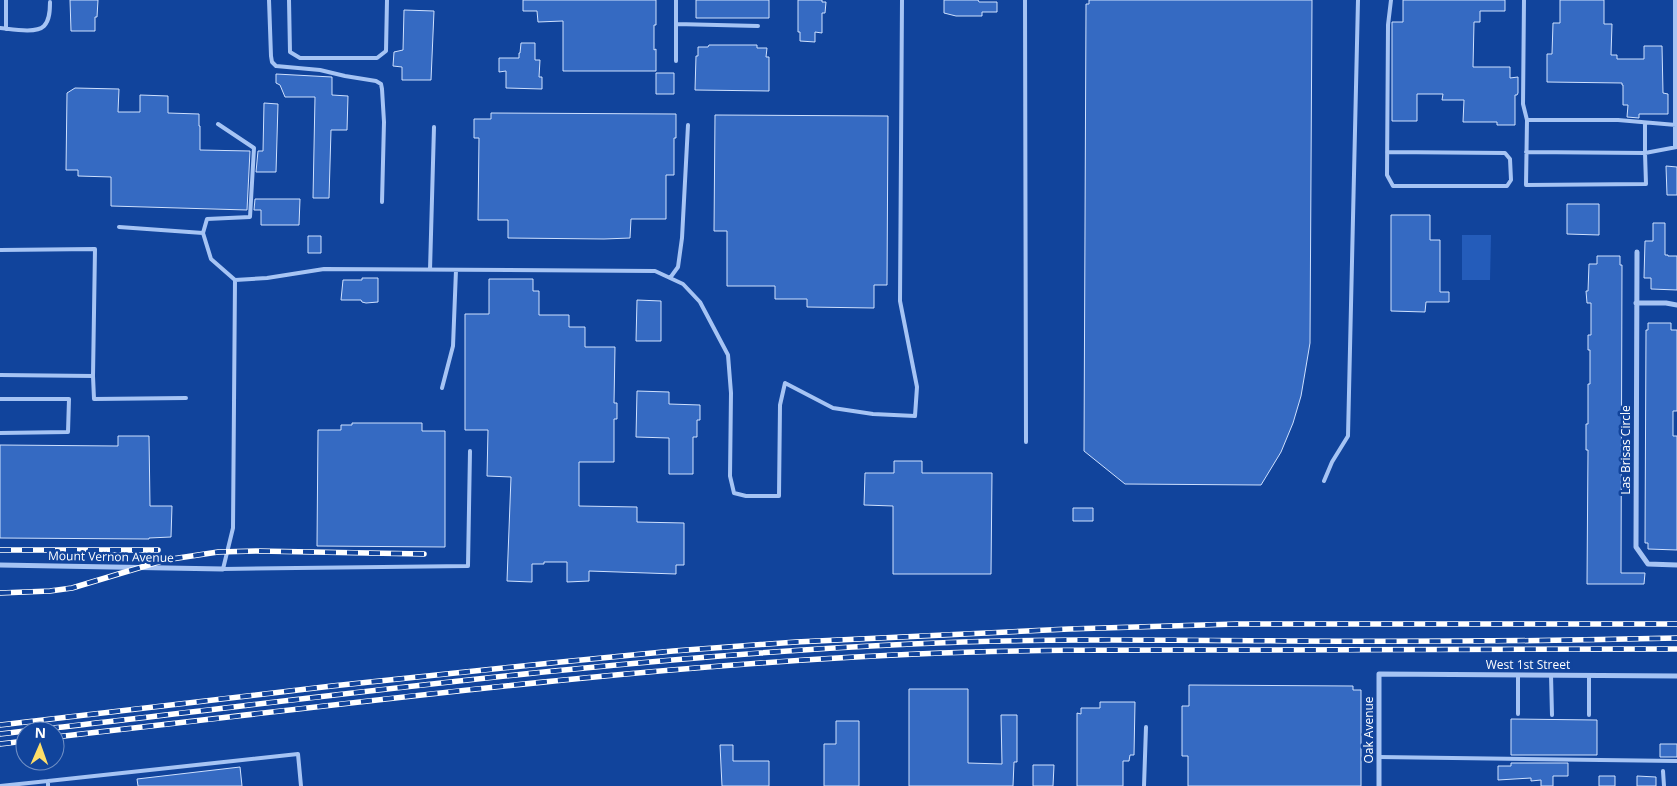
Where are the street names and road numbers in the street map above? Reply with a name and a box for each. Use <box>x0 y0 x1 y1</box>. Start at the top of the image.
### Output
street label: Las Brisas Circle <box>1617 405 1634 495</box>
street label: Mount Vernon Avenue <box>48 547 174 566</box>
street label: West 1st Street <box>1486 656 1570 673</box>
street label: Oak Avenue <box>1360 696 1377 764</box>

